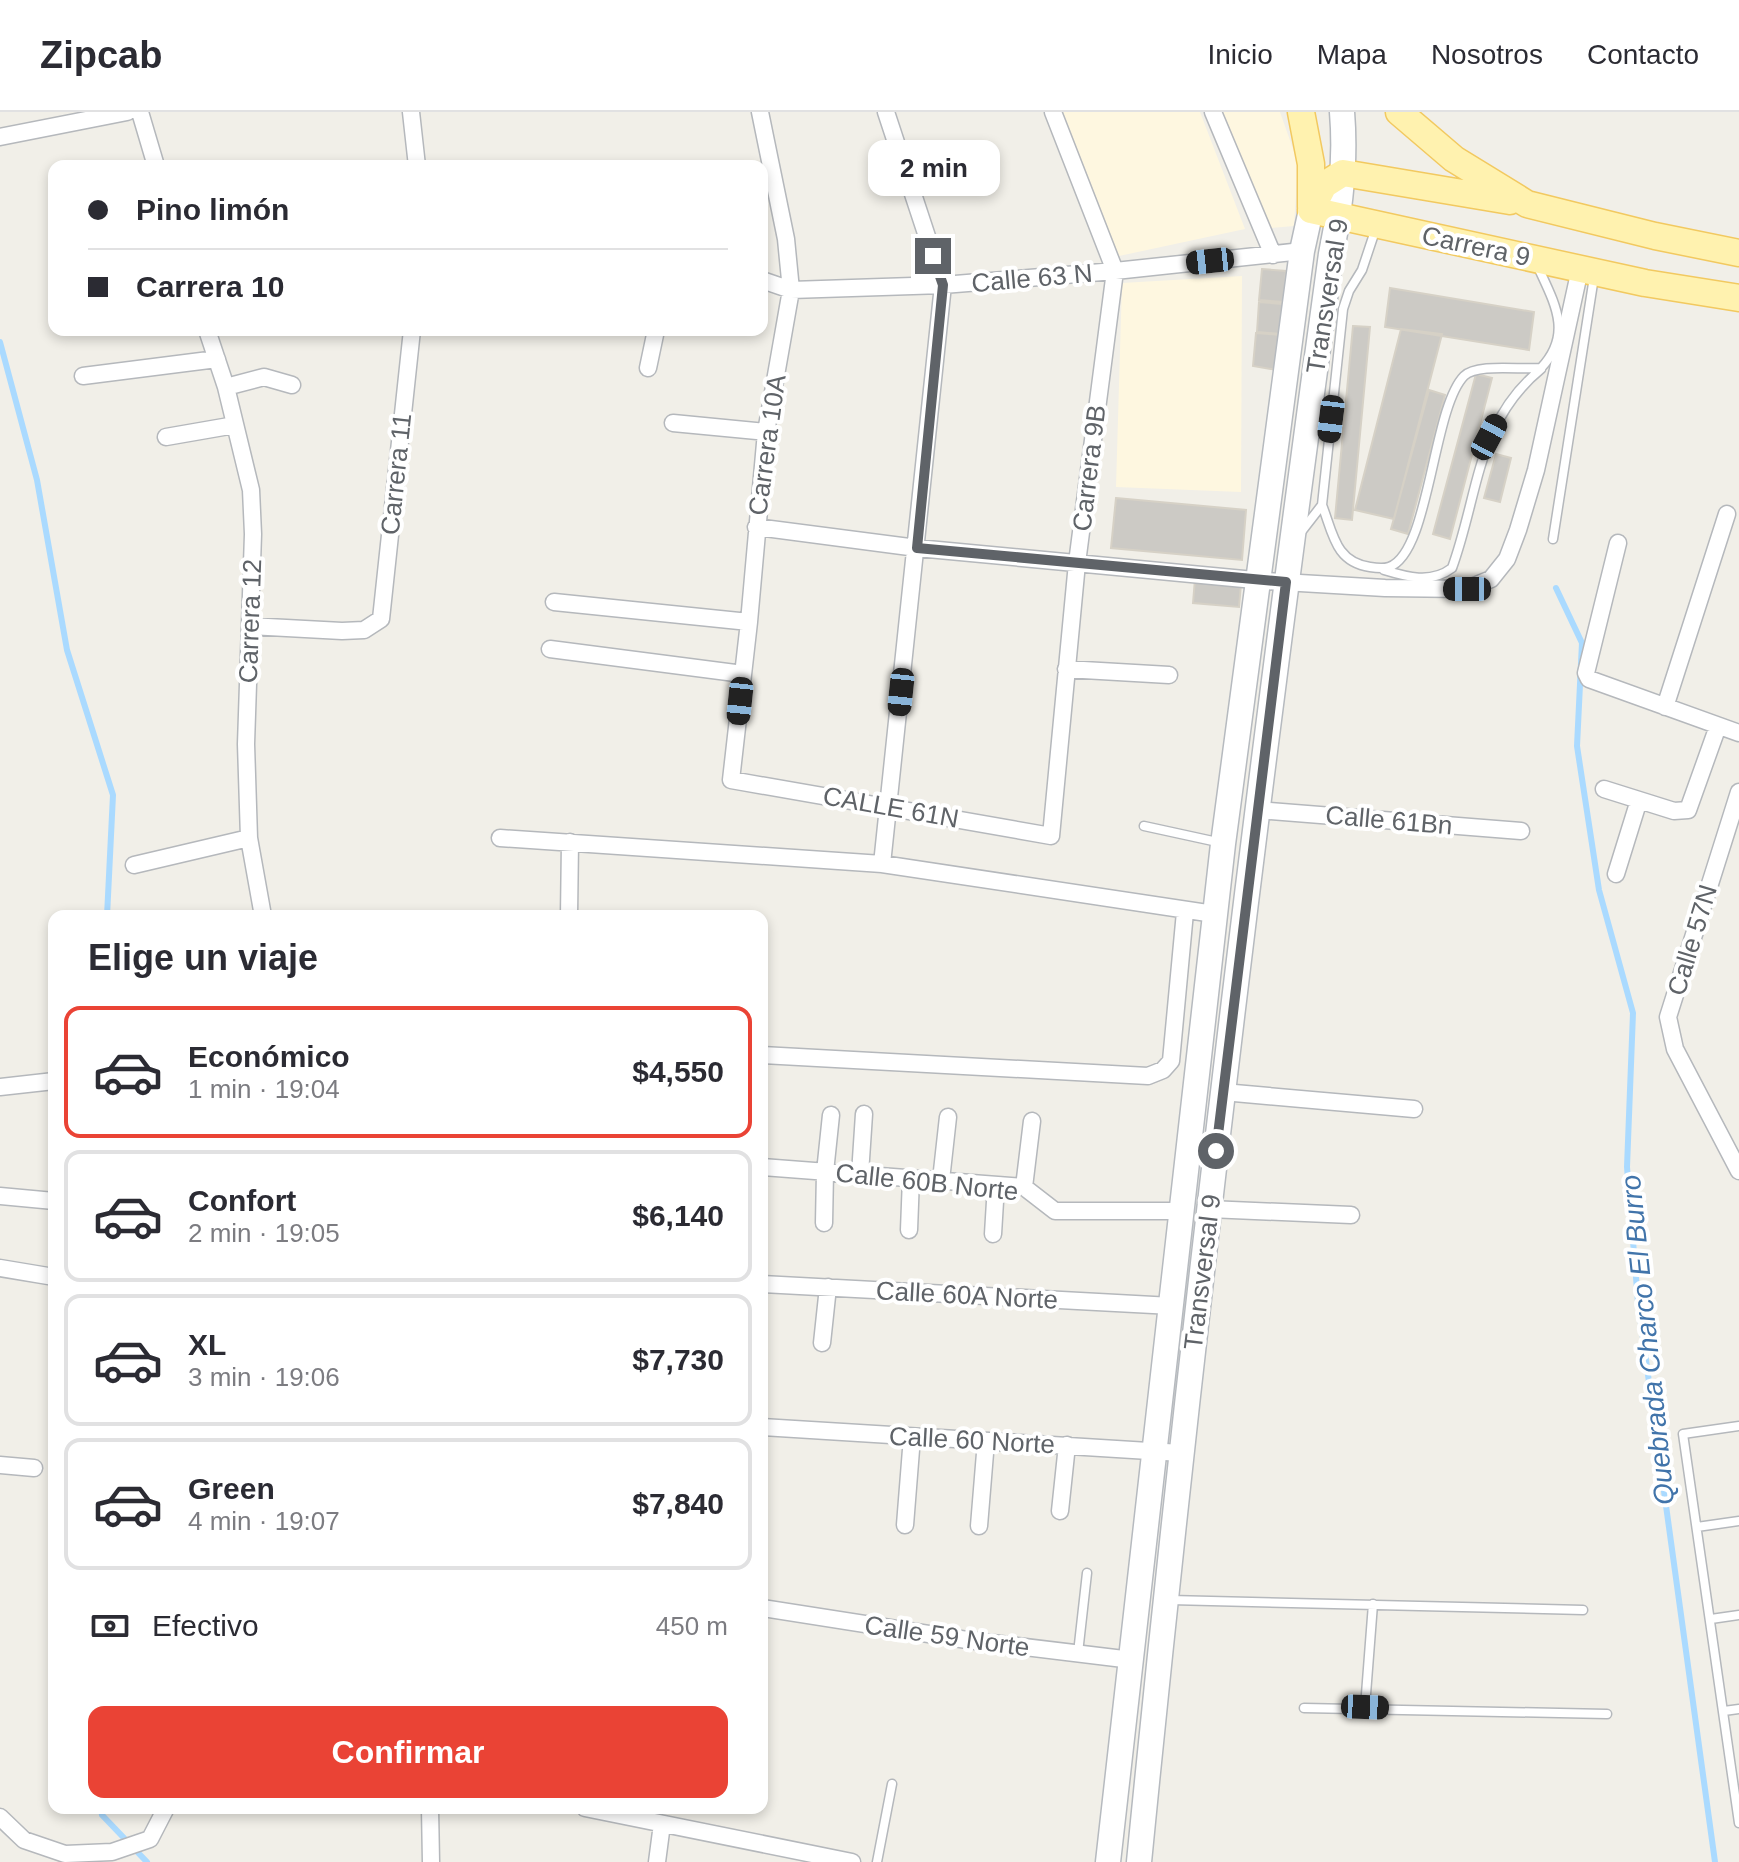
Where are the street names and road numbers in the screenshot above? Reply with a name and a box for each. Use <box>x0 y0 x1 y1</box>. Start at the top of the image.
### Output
street label: Transversal 9 <box>1300 216 1354 376</box>
street label: Carrera 9 <box>1419 220 1533 272</box>
street label: Calle 63 N <box>970 258 1094 298</box>
street label: Carrera 10A <box>742 372 792 517</box>
street label: Carrera 9B <box>1066 403 1112 533</box>
street label: Carrera 11 <box>375 412 417 536</box>
street label: Carrera 12 <box>233 558 267 684</box>
street label: CALLE 61N <box>821 780 961 834</box>
street label: Calle 61Bn <box>1324 800 1454 840</box>
street label: Calle 57N <box>1661 881 1723 999</box>
street label: Calle 60B Norte <box>834 1157 1020 1207</box>
street label: Transversal 9 <box>1178 1192 1226 1352</box>
street label: Calle 60A Norte <box>875 1275 1059 1315</box>
street label: Calle 60 Norte <box>888 1421 1056 1459</box>
street label: Calle 59 Norte <box>863 1610 1031 1662</box>

